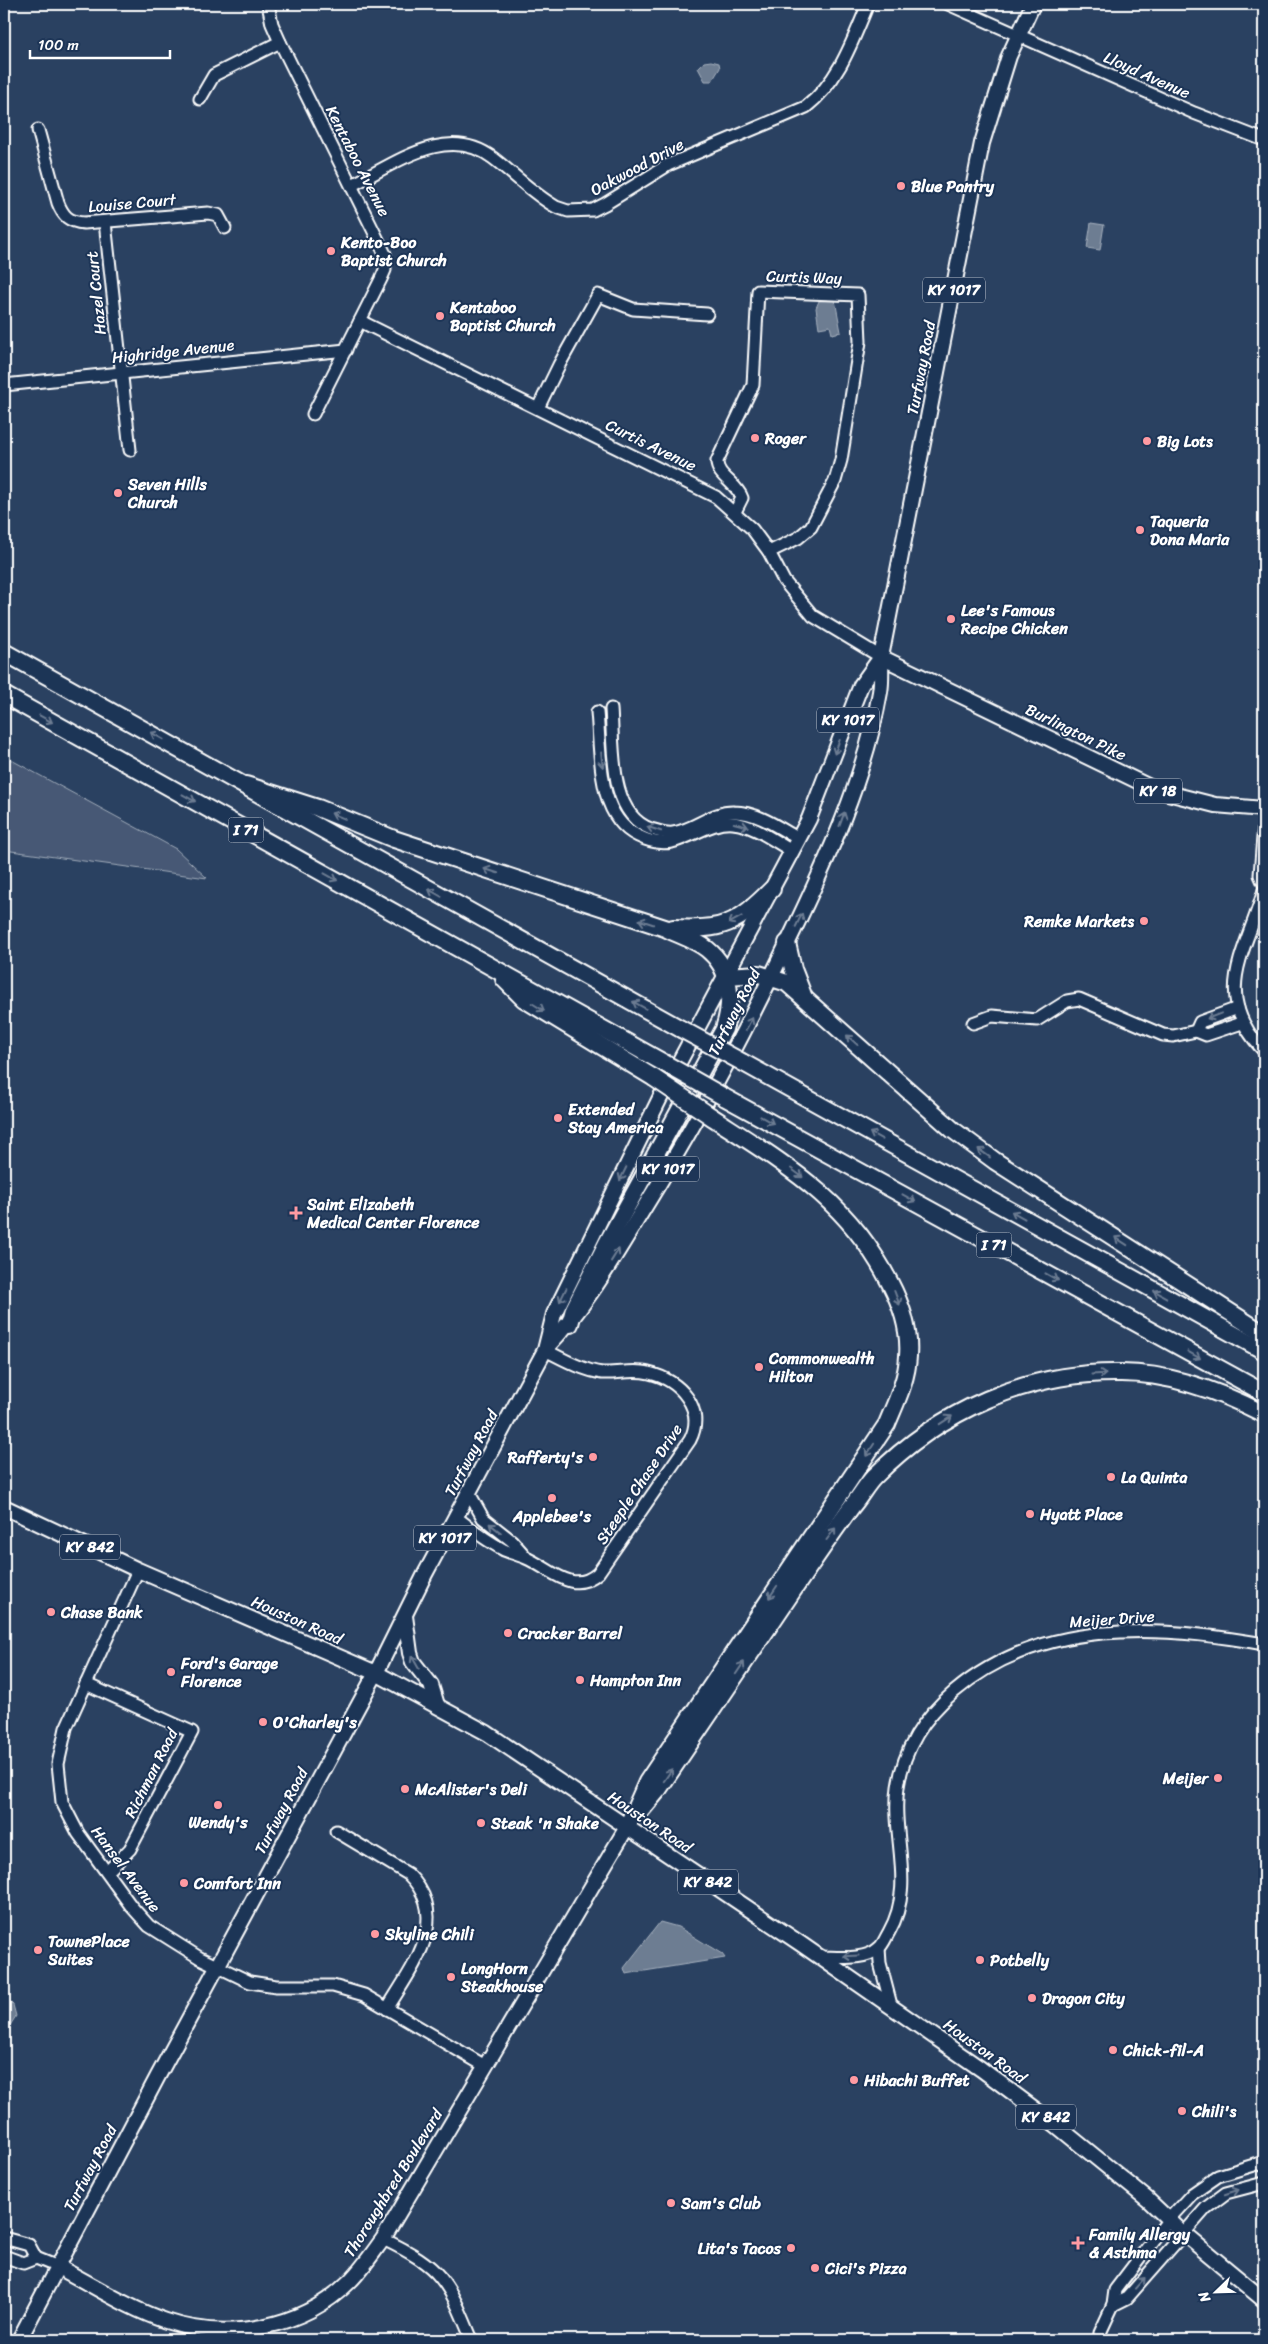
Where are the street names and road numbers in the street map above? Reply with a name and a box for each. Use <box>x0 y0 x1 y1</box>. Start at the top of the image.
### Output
street label: Lloyd Avenue <box>1099 43 1195 107</box>
street label: Kentaboo Avenue <box>317 100 399 222</box>
street label: Oakwood Drive <box>585 130 689 204</box>
street label: Louise Court <box>87 185 178 221</box>
street label: Hazel Court <box>77 250 115 336</box>
street label: Curtis Way <box>766 261 843 293</box>
road number: KY 1017 <box>923 278 985 302</box>
street label: Turfway Road <box>898 317 945 417</box>
street label: Highridge Avenue <box>110 330 236 372</box>
street label: Curtis Avenue <box>600 410 702 480</box>
street label: Burlington Pike <box>1020 695 1132 769</box>
road number: KY 1017 <box>817 708 879 732</box>
road number: KY 18 <box>1134 778 1182 804</box>
road number: I 71 <box>228 818 264 842</box>
street label: Turfway Road <box>699 962 769 1061</box>
road number: KY 1017 <box>637 1156 699 1182</box>
road number: I 71 <box>976 1232 1012 1258</box>
street label: Turfway Road <box>436 1403 507 1502</box>
street label: Steeple Chase Drive <box>588 1418 690 1550</box>
road number: KY 1017 <box>414 1526 476 1550</box>
road number: KY 842 <box>60 1534 120 1560</box>
street label: Houston Road <box>247 1587 349 1654</box>
street label: Meijer Drive <box>1068 1602 1156 1636</box>
street label: Richman Road <box>116 1721 187 1823</box>
street label: Turfway Road <box>246 1761 317 1860</box>
street label: Houston Road <box>601 1783 700 1862</box>
street label: Hansel Avenue <box>83 1819 169 1919</box>
road number: KY 842 <box>678 1870 738 1894</box>
street label: Houston Road <box>937 2011 1034 2092</box>
street label: Thoroughbred Boulevard <box>335 2101 451 2263</box>
road number: KY 842 <box>1016 2104 1076 2130</box>
street label: Turfway Road <box>55 2118 126 2217</box>

